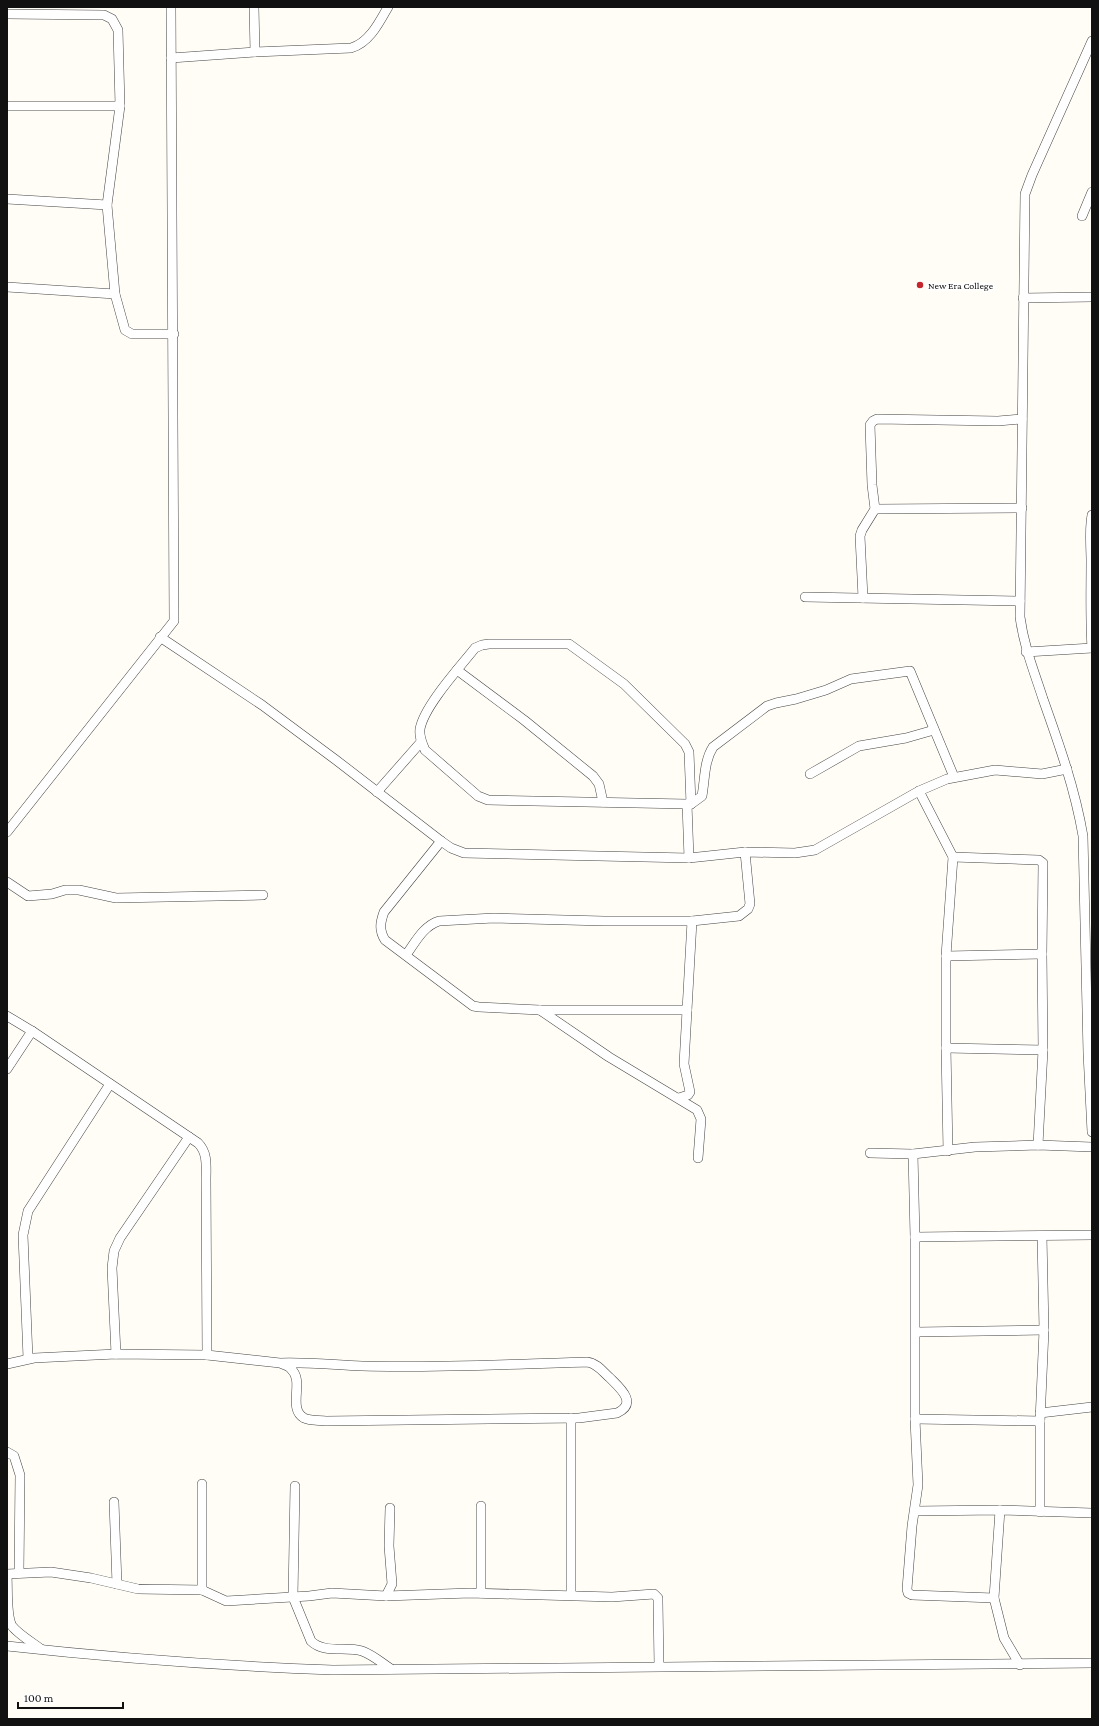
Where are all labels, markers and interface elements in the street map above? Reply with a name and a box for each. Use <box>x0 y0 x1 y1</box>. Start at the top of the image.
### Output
marker: New Era College <box>915 280 925 290</box>
place label: New Era College <box>928 280 994 291</box>
scale bar <box>18 1684 123 1710</box>
text: 100 m <box>24 1691 54 1705</box>

